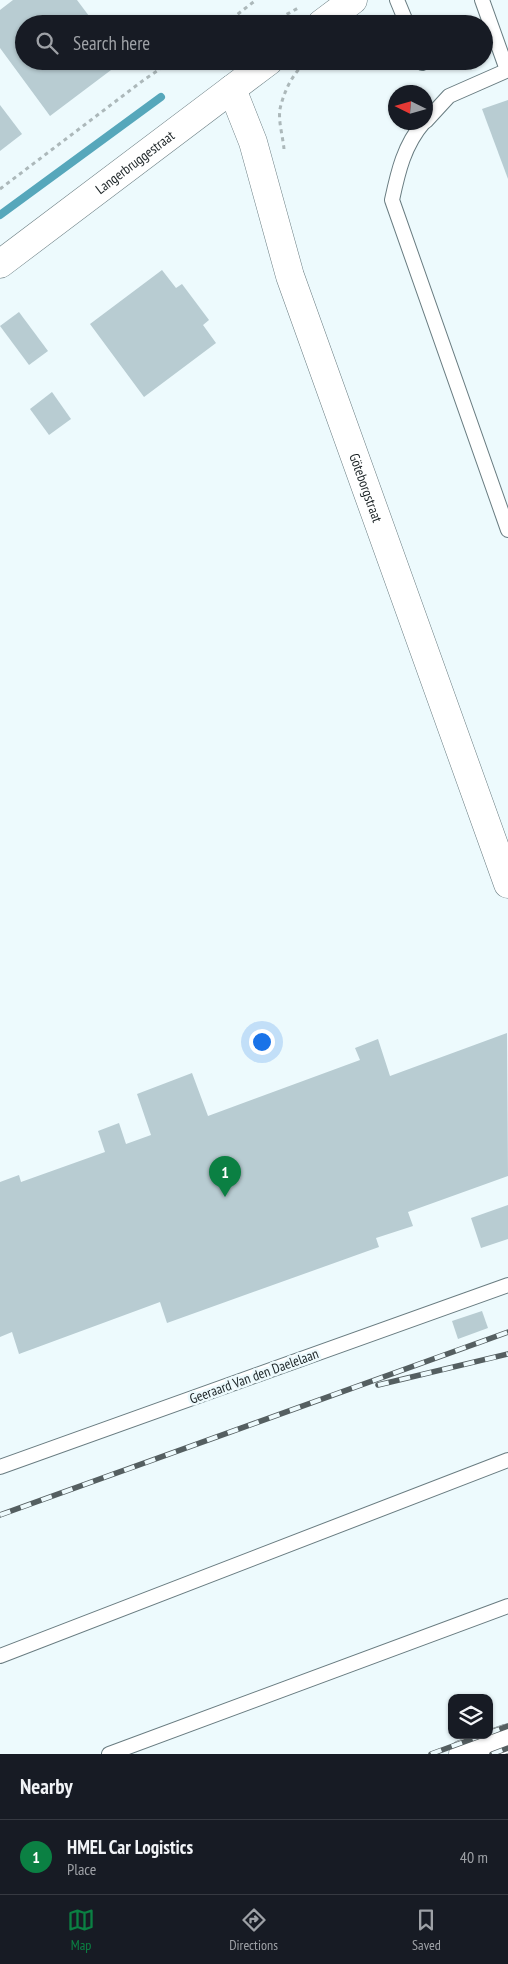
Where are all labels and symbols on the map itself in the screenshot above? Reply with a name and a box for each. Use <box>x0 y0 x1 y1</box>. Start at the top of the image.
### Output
north arrow <box>388 85 433 130</box>
street label: Langerbruggestraat <box>92 126 178 198</box>
street label: Göteborgstraat <box>345 451 387 525</box>
your location <box>249 1029 275 1055</box>
pin: 1 <box>209 1156 241 1197</box>
street label: Geeraard Van den Daelelaan <box>187 1344 321 1408</box>

